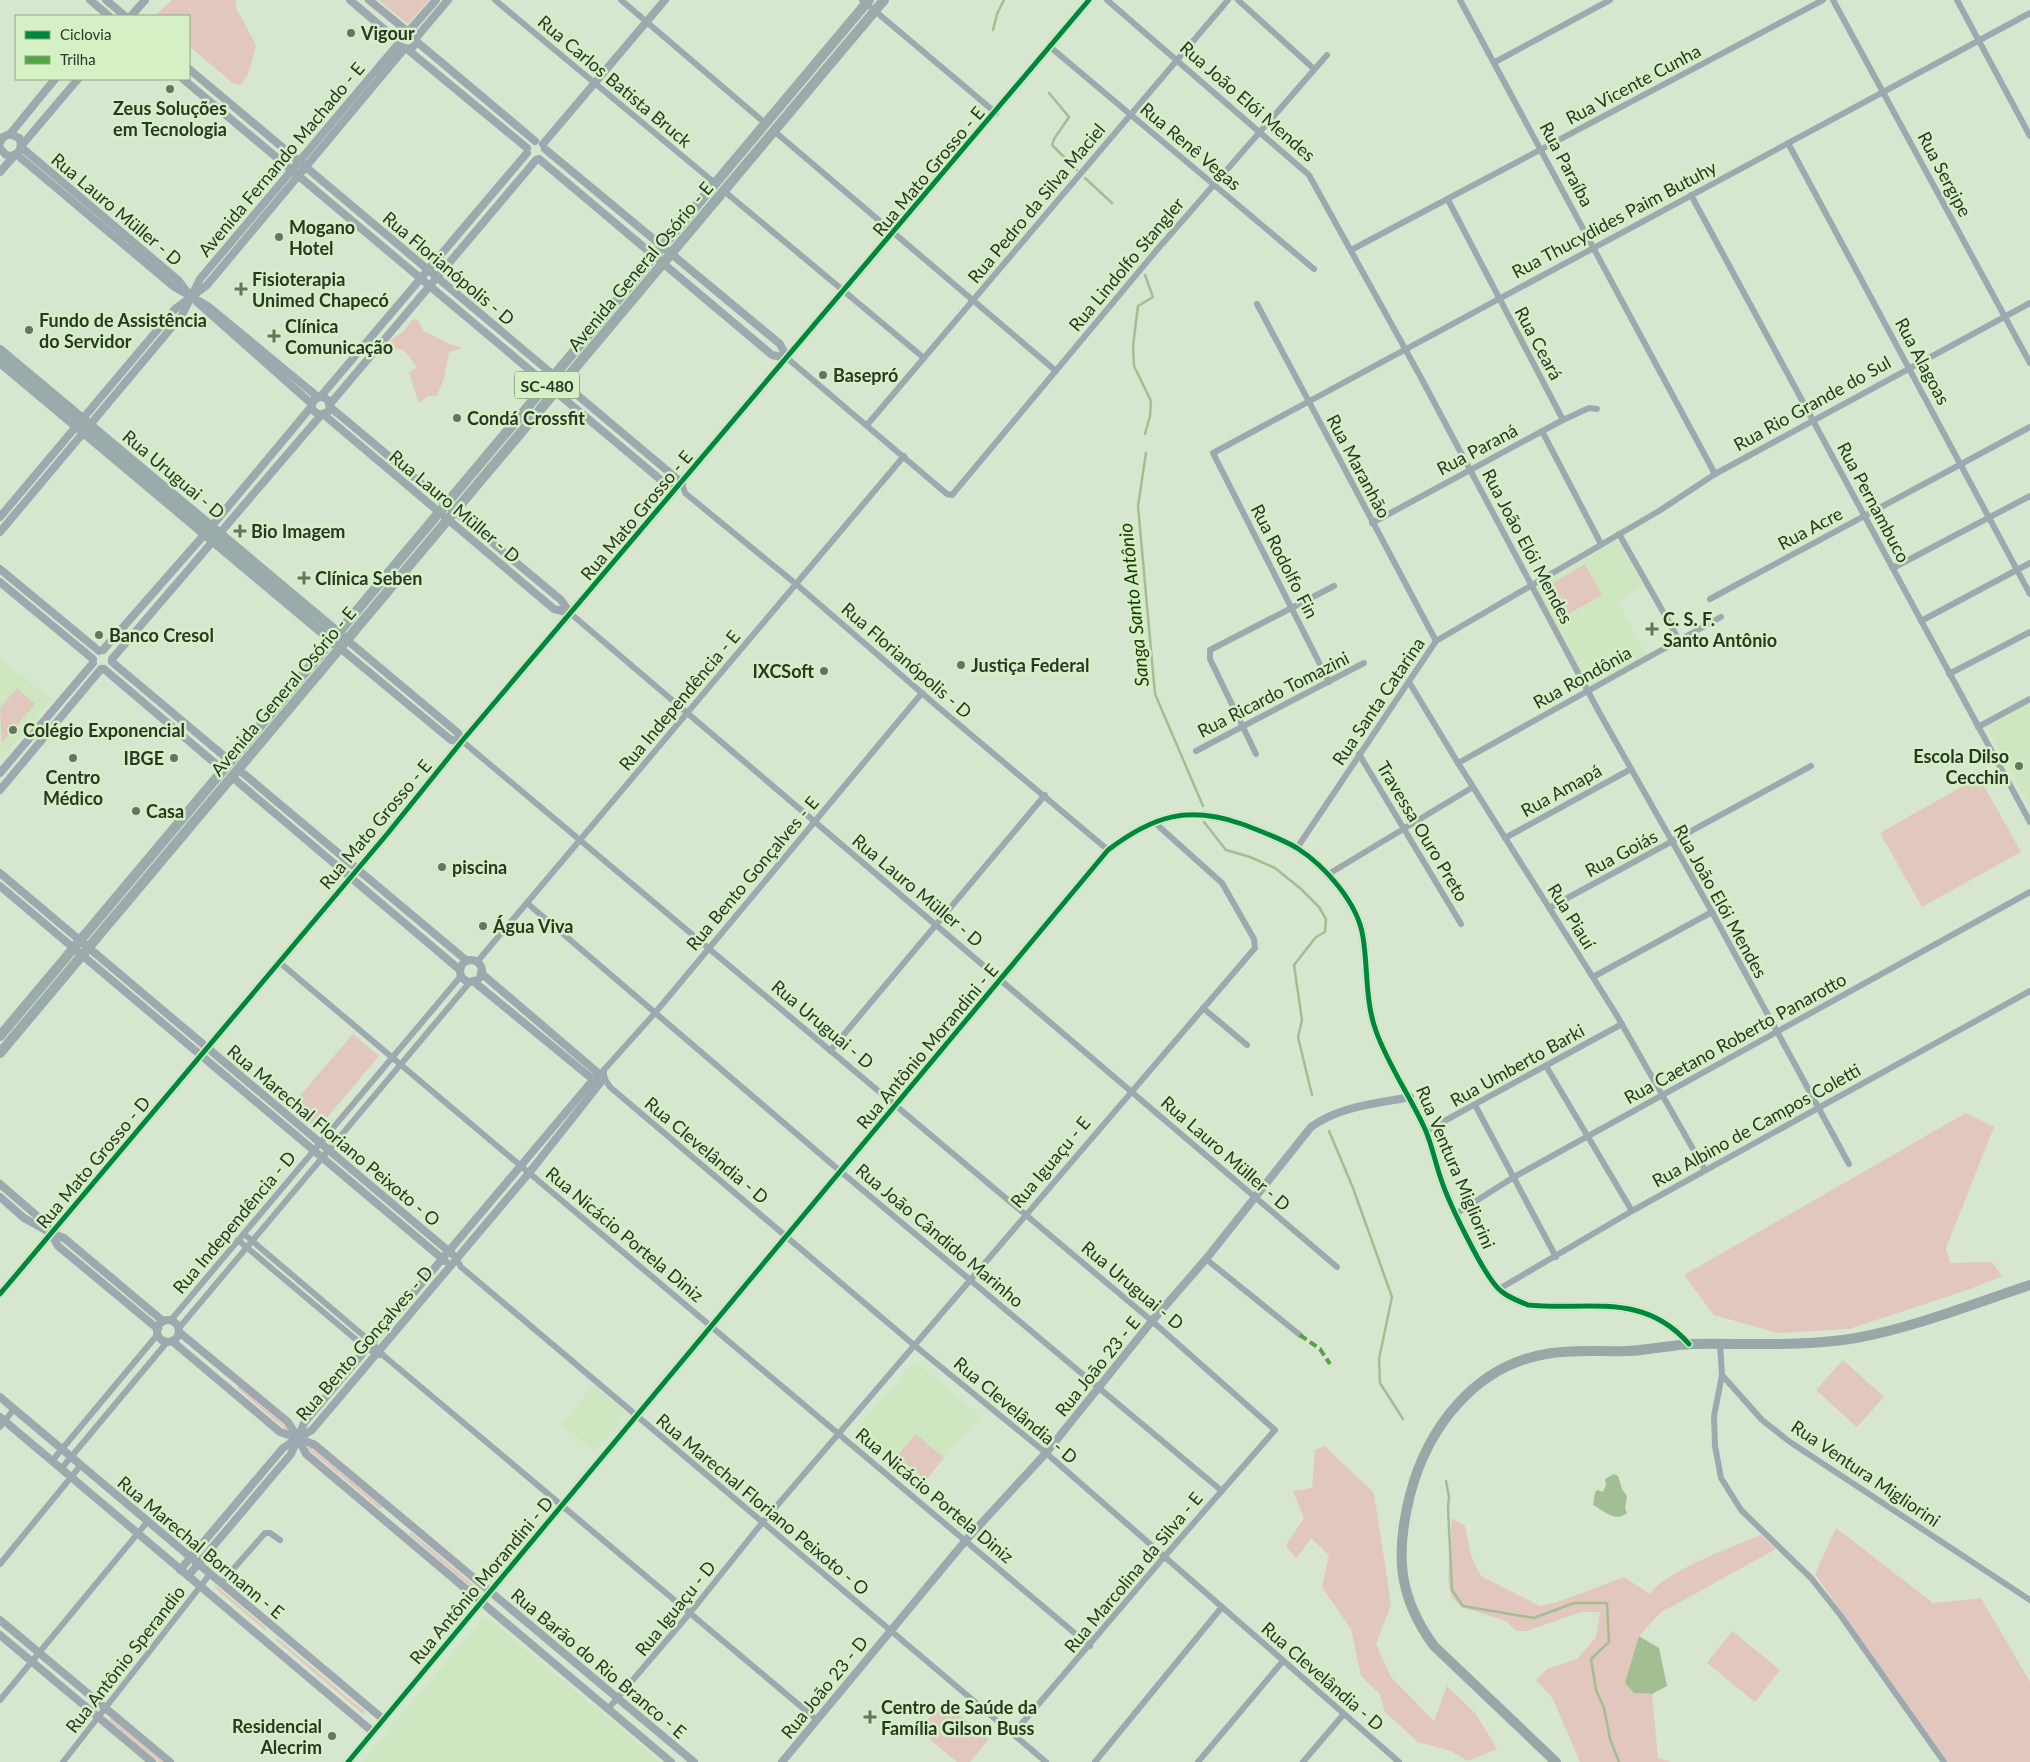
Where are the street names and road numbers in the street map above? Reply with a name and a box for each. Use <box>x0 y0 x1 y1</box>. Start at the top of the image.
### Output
street label: Rua Carlos Batista Bruck <box>534 10 697 152</box>
street label: Rua João Elói Mendes <box>1176 36 1320 166</box>
street label: Rua Vicente Cunha <box>1562 39 1704 129</box>
street label: Avenida Fernando Machado - E <box>193 57 369 261</box>
street label: Rua Renê Vegas <box>1136 98 1246 195</box>
street label: Rua Mato Grosso - E <box>867 102 989 240</box>
street label: Rua Paraíba <box>1535 118 1599 210</box>
street label: Rua Pedro da Silva Maciel <box>963 119 1109 287</box>
street label: Rua Sergipe <box>1913 128 1977 220</box>
street label: Rua Lauro Müller - D <box>47 148 187 270</box>
street label: Rua Thucydides Paim Butuhy <box>1508 155 1721 282</box>
street label: Avenida General Osório - E <box>563 177 717 355</box>
street label: Rua Lindolfo Stangler <box>1064 192 1189 335</box>
street label: Rua Florianópolis - D <box>379 206 519 330</box>
street label: Rua Ceará <box>1510 302 1568 384</box>
street label: Rua Alagoas <box>1891 314 1955 408</box>
street label: Rua Rio Grande do Sul <box>1730 351 1894 455</box>
road number: SC-480 <box>514 372 580 398</box>
street label: Rua Maranhão <box>1322 410 1396 522</box>
street label: Rua Paraná <box>1433 419 1521 479</box>
street label: Rua Uruguai - D <box>119 425 229 523</box>
street label: Rua Pernambuco <box>1833 438 1915 566</box>
street label: Rua Lauro Müller - D <box>385 445 525 567</box>
street label: Rua Mato Grosso - E <box>575 446 697 584</box>
street label: Rua João Elói Mendes <box>1478 465 1578 627</box>
street label: Rua Rodolfo Fin <box>1247 500 1323 622</box>
street label: Rua Acre <box>1774 502 1846 554</box>
street label: Rua Florianópolis - D <box>837 597 977 723</box>
street label: Avenida General Osório - E <box>206 602 360 780</box>
street label: Rua Independência - E <box>614 625 744 775</box>
street label: Rua Santa Catarina <box>1327 633 1429 769</box>
street label: Rua Rondônia <box>1529 641 1635 713</box>
street label: Rua Ricardo Tomazini <box>1193 646 1353 742</box>
street label: Rua Mato Grosso - E <box>314 755 436 893</box>
street label: Travessa Ouro Preto <box>1372 757 1474 905</box>
street label: Rua Amapá <box>1517 759 1605 821</box>
street label: Rua Bento Gonçalves - E <box>681 791 823 955</box>
street label: Rua João Elói Mendes <box>1670 820 1772 982</box>
street label: Rua Goiás <box>1581 825 1661 881</box>
street label: Rua Lauro Müller - D <box>848 829 988 951</box>
street label: Rua Piauí <box>1543 879 1601 953</box>
street label: Rua Antônio Morandini - E <box>851 959 1003 1133</box>
street label: Rua Caetano Roberto Panarotto <box>1620 968 1850 1108</box>
street label: Rua Uruguai - D <box>768 975 878 1073</box>
street label: Rua Umberto Barki <box>1446 1019 1588 1111</box>
street label: Rua Marechal Floriano Peixoto - O <box>223 1040 445 1230</box>
street label: Rua Albino de Campos Coletti <box>1648 1058 1864 1192</box>
street label: Rua Ventura Migliorini <box>1412 1082 1500 1252</box>
street label: Rua Mato Grosso - D <box>31 1091 155 1233</box>
street label: Rua Lauro Müller - D <box>1157 1091 1295 1215</box>
street label: Rua Clevelândia - D <box>641 1092 773 1208</box>
street label: Rua Iguaçu - E <box>1005 1112 1095 1212</box>
street label: Rua Independência - D <box>168 1146 300 1298</box>
street label: Rua João Cândido Marinho <box>852 1158 1028 1312</box>
street label: Rua Nicácio Portela Diniz <box>542 1162 708 1306</box>
street label: Rua Uruguai - D <box>1078 1236 1188 1334</box>
street label: Rua Bento Gonçalves - D <box>291 1261 437 1425</box>
street label: Rua João 23 - E <box>1050 1312 1144 1420</box>
street label: Rua Clevelândia - D <box>950 1352 1082 1468</box>
street label: Rua Marechal Floriano Peixoto - O <box>652 1409 874 1599</box>
street label: Rua Ventura Migliorini <box>1787 1415 1945 1531</box>
street label: Rua Nicácio Portela Diniz <box>852 1423 1018 1567</box>
street label: Rua Marechal Bormann - E <box>113 1471 289 1623</box>
street label: Rua Marcolina da Silva - E <box>1059 1487 1207 1657</box>
street label: Rua Antônio Morandini - D <box>404 1492 558 1668</box>
street label: Rua Iguaçu - D <box>630 1556 720 1660</box>
street label: Rua Antônio Sperandio <box>61 1581 189 1737</box>
street label: Rua Barão do Rio Branco - E <box>507 1583 691 1743</box>
street label: Rua Clevelândia - D <box>1257 1617 1389 1735</box>
street label: Rua João 23 - D <box>776 1631 872 1743</box>

